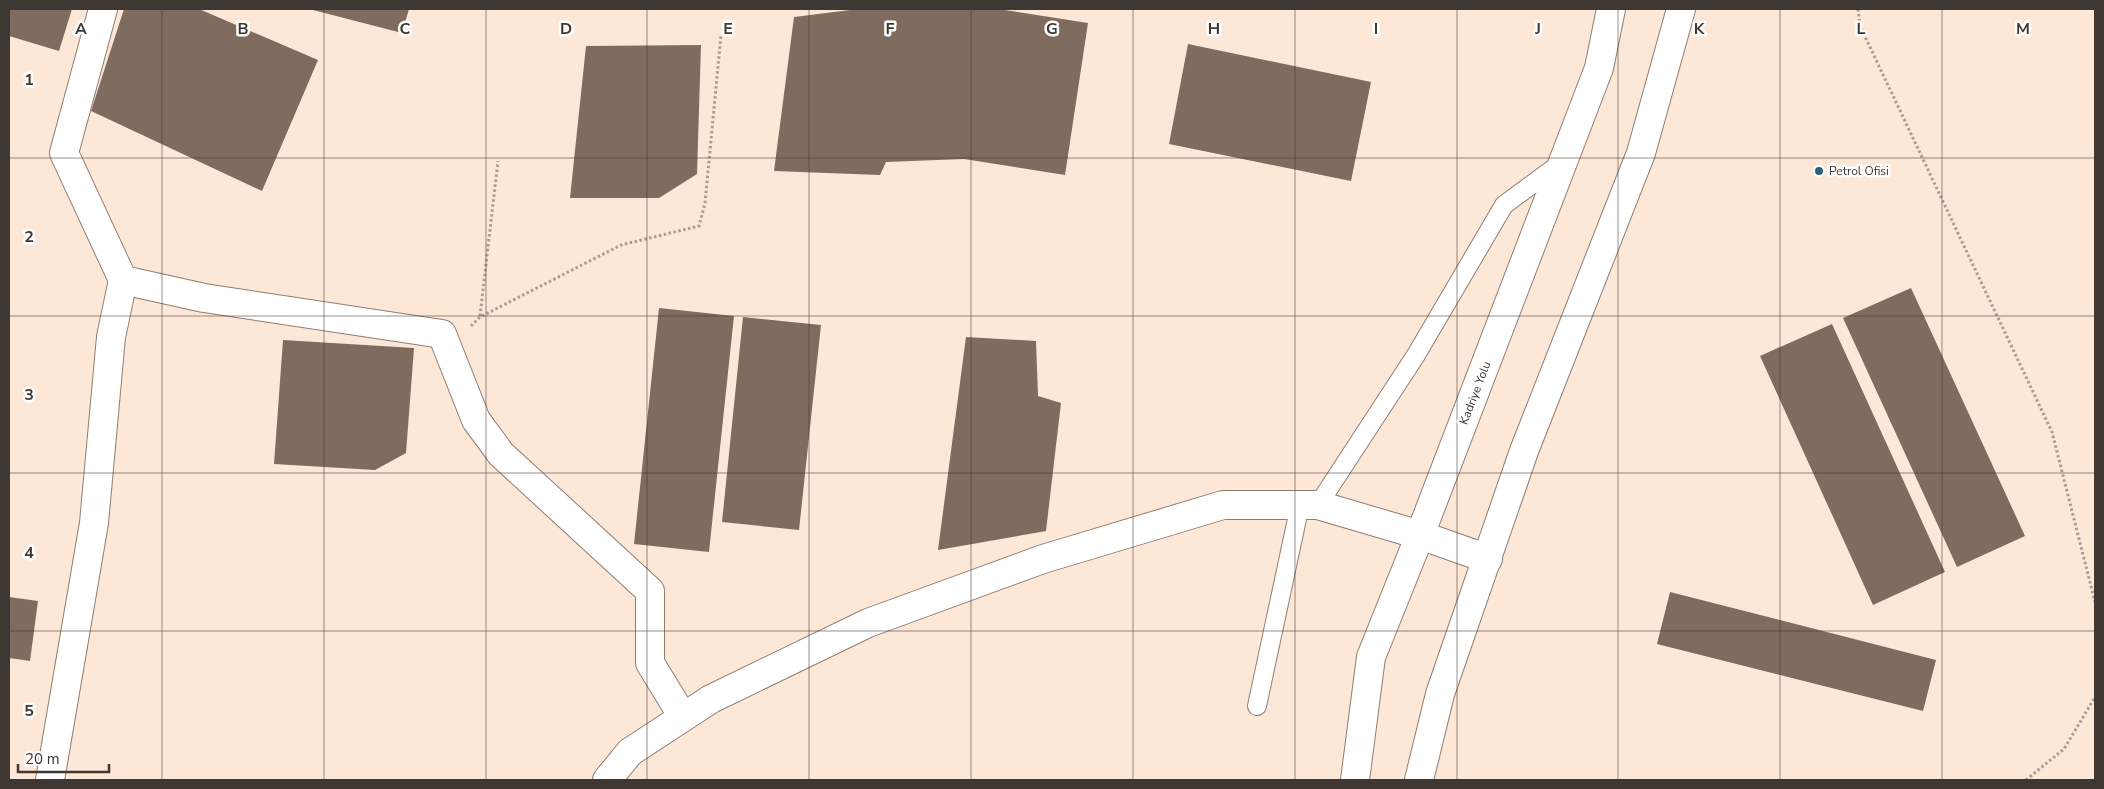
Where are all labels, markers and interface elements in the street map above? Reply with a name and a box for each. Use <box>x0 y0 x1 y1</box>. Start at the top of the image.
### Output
text: A <box>75 18 87 40</box>
text: B <box>237 18 249 40</box>
text: C <box>400 18 411 40</box>
text: D <box>560 18 572 40</box>
text: E <box>723 18 733 40</box>
text: F <box>886 18 895 40</box>
text: G <box>1046 18 1058 40</box>
text: H <box>1208 18 1220 40</box>
text: I <box>1374 18 1378 40</box>
text: J <box>1534 18 1541 40</box>
text: K <box>1694 18 1706 40</box>
text: L <box>1857 18 1866 40</box>
text: M <box>2016 18 2030 40</box>
text: 1 <box>24 69 34 91</box>
place label: Petrol Ofisi <box>1829 163 1889 179</box>
marker: Petrol Ofisi <box>1813 165 1825 177</box>
text: 2 <box>24 226 34 248</box>
street label: Kadriye Yolu <box>1456 359 1494 427</box>
text: 3 <box>24 384 34 406</box>
text: 4 <box>24 542 34 564</box>
text: 5 <box>24 700 34 722</box>
scale bar <box>18 742 109 774</box>
text: 20 m <box>25 749 60 769</box>

